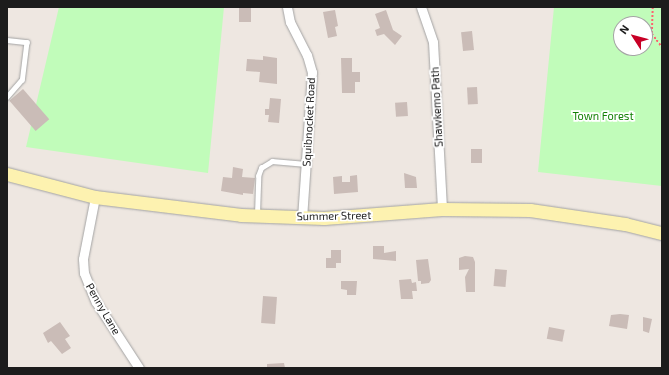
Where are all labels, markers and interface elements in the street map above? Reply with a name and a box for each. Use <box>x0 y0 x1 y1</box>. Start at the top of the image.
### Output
north arrow <box>613 16 653 56</box>
text: N <box>616 22 631 36</box>
street label: Shawkemo Path <box>428 67 446 147</box>
street label: Squibnocket Road <box>300 77 318 167</box>
park label: Town Forest <box>572 109 634 123</box>
street label: Summer Street <box>296 209 372 223</box>
street label: Penny Lane <box>83 281 123 337</box>

